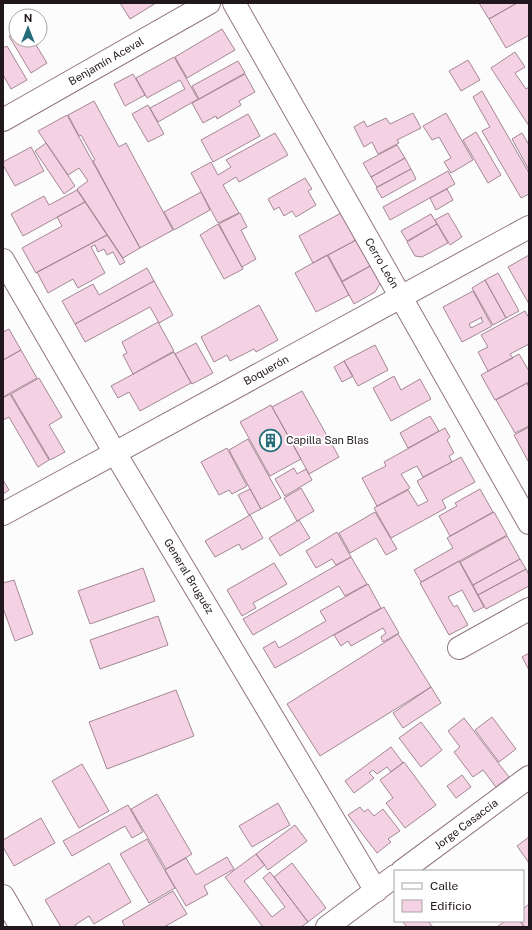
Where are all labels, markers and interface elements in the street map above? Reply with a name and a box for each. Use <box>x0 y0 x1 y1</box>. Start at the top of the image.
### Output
north arrow <box>8 8 48 48</box>
text: N <box>24 12 32 24</box>
street label: Benjamín Aceval <box>66 35 146 87</box>
street label: Cerro León <box>363 236 401 290</box>
street label: Boquerón <box>241 353 291 387</box>
building icon: Capilla San Blas <box>257 427 283 453</box>
place label: Capilla San Blas <box>286 434 369 446</box>
street label: General Bruguéz <box>162 536 216 616</box>
street label: Jorge Casaccia <box>432 796 500 852</box>
legend <box>394 870 524 922</box>
text: Calle <box>430 879 459 893</box>
text: Edificio <box>430 899 472 913</box>

